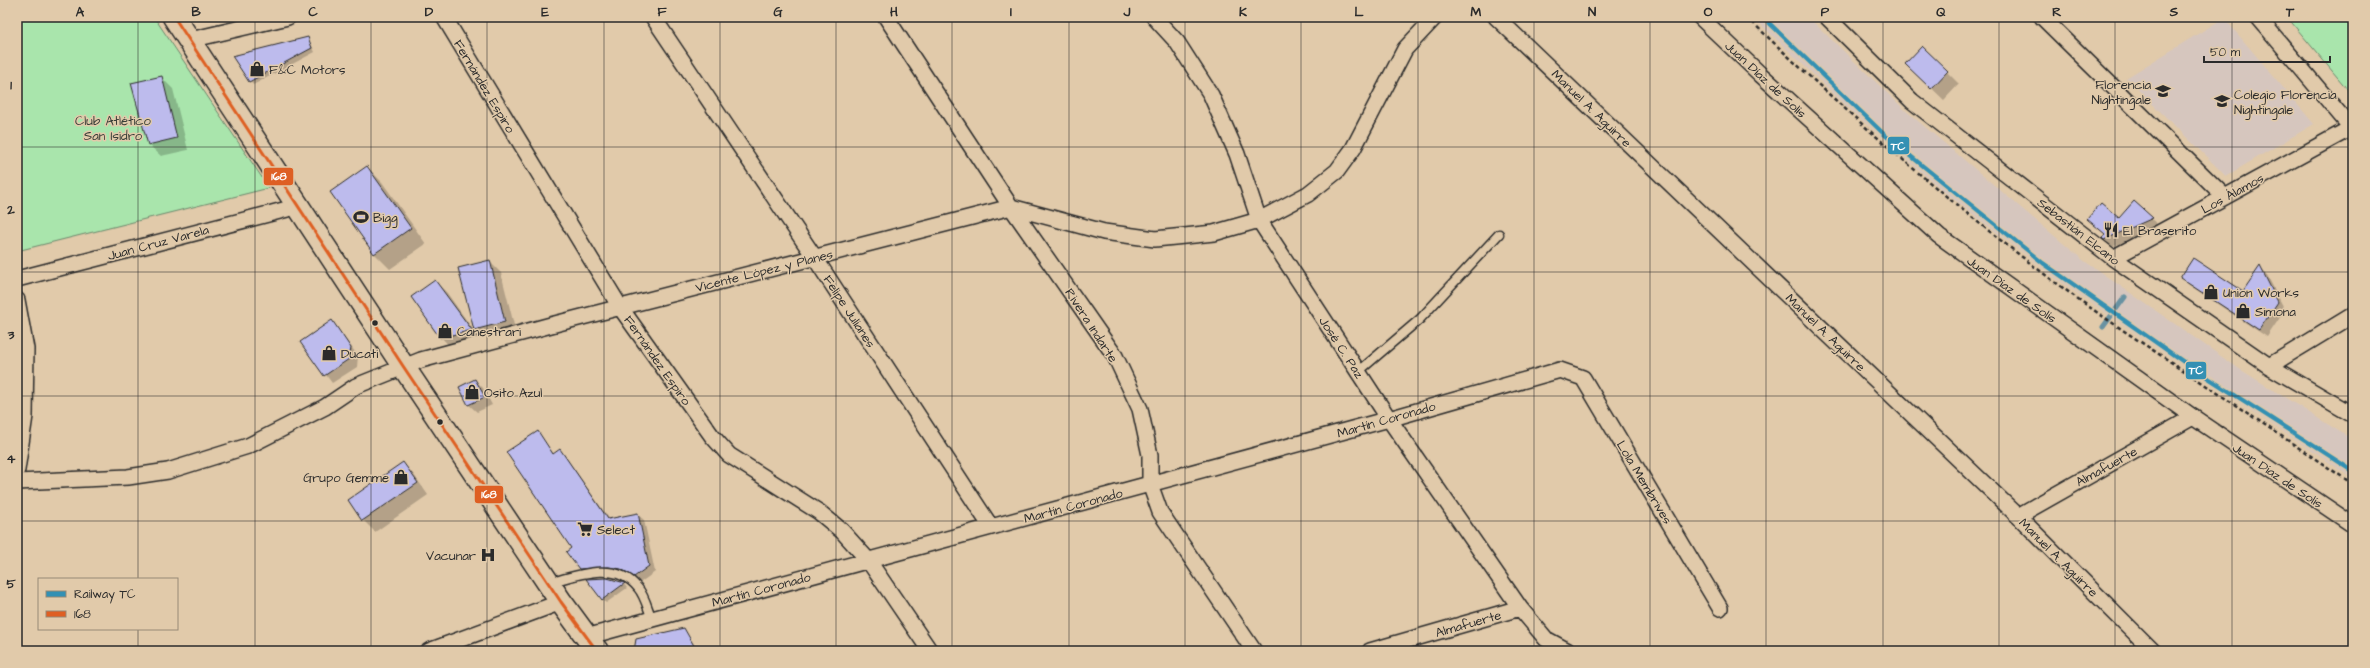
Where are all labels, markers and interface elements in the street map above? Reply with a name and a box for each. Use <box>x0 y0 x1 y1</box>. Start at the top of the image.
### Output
text: A <box>76 3 85 21</box>
text: B <box>191 3 201 21</box>
text: C <box>308 3 318 21</box>
text: D <box>425 3 434 21</box>
text: E <box>541 3 549 21</box>
text: F <box>657 3 667 21</box>
text: G <box>773 3 783 21</box>
text: H <box>890 3 898 21</box>
text: I <box>1010 3 1012 21</box>
text: J <box>1123 3 1131 21</box>
text: K <box>1239 3 1247 21</box>
text: L <box>1354 3 1364 21</box>
text: M <box>1471 3 1482 21</box>
text: N <box>1588 3 1596 21</box>
text: O <box>1704 3 1713 21</box>
text: P <box>1821 3 1830 21</box>
text: Q <box>1936 3 1946 21</box>
text: R <box>2052 3 2062 21</box>
text: S <box>2169 3 2179 21</box>
text: T <box>2285 3 2295 21</box>
street label: Fernández Espiro <box>449 36 520 137</box>
street label: Juan Díaz de Solís <box>1721 37 1810 123</box>
scale bar <box>2204 38 2330 64</box>
text: 50 m <box>2210 44 2241 61</box>
shop icon: F&C Motors <box>248 60 266 78</box>
place label: F&C Motors <box>269 61 346 79</box>
street label: Manuel A. Aguirre <box>1547 66 1635 152</box>
text: 1 <box>10 76 12 94</box>
place label: Florencia Nightingale <box>2092 76 2151 110</box>
school or university icon: Florencia Nightingale <box>2154 82 2172 100</box>
place label: Colegio Florencia Nightingale <box>2234 86 2337 120</box>
school or university icon: Colegio Florencia Nightingale <box>2213 92 2231 110</box>
park label: Club Atlético San Isidro <box>75 112 152 145</box>
line badge: TC <box>1887 136 1910 155</box>
text: TC <box>1890 139 1906 154</box>
line badge: 168 <box>263 167 294 186</box>
text: 168 <box>271 169 288 184</box>
street label: Los Álamos <box>2198 169 2267 218</box>
street label: Sebastián Elcano <box>2034 194 2124 270</box>
text: 2 <box>6 201 15 219</box>
sports icon: Bigg <box>352 208 370 226</box>
place label: Bigg <box>373 209 398 228</box>
street label: Juan Cruz Varela <box>106 221 211 265</box>
restaurant icon: El Braserito <box>2102 221 2120 239</box>
place label: El Braserito <box>2123 222 2197 240</box>
street label: Vicente López y Planes <box>694 245 835 298</box>
street label: Juan Díaz de Solís <box>1963 252 2060 328</box>
street label: Felipe Julianes <box>819 272 880 352</box>
shop icon: Union Works <box>2202 283 2220 301</box>
place label: Union Works <box>2223 284 2299 302</box>
street label: Rivera Indarte <box>1060 285 1122 366</box>
street label: Manuel A. Aguirre <box>1781 290 1869 376</box>
shop icon: Simona <box>2234 302 2252 320</box>
place label: Simona <box>2255 303 2296 321</box>
street label: Fernández Espiro <box>619 312 695 410</box>
street label: José C. Paz <box>1314 313 1368 382</box>
unlabelled marker <box>370 318 380 328</box>
shop icon: Canestrari <box>436 322 454 340</box>
place label: Canestrari <box>457 323 521 341</box>
text: 3 <box>7 326 15 344</box>
shop icon: Ducati <box>320 344 338 362</box>
place label: Ducati <box>341 345 378 363</box>
line badge: TC <box>2185 361 2207 380</box>
text: TC <box>2188 363 2204 378</box>
shop icon: Osito Azul <box>463 383 481 401</box>
place label: Osito Azul <box>484 384 542 402</box>
street label: Martín Coronado <box>1335 397 1438 443</box>
unlabelled marker <box>435 417 445 427</box>
street label: Lola Membrives <box>1612 437 1677 528</box>
street label: Juan Díaz de Solís <box>2229 439 2327 513</box>
street label: Almafuerte <box>2072 443 2141 491</box>
text: 4 <box>7 450 16 468</box>
shop icon: Grupo Gemme <box>392 468 410 486</box>
place label: Grupo Gemme <box>303 469 389 487</box>
street label: Martín Coronado <box>1022 484 1125 528</box>
line badge: 168 <box>474 485 504 504</box>
text: 168 <box>481 487 498 502</box>
street label: Manuel A. Aguirre <box>2014 514 2102 602</box>
supermarket icon: Select <box>576 520 594 538</box>
place label: Select <box>597 521 636 539</box>
hospital icon: Vacunar <box>479 546 497 564</box>
place label: Vacunar <box>426 547 476 565</box>
street label: Martín Coronado <box>710 568 813 612</box>
text: 5 <box>6 575 16 593</box>
legend <box>38 578 178 630</box>
text: Railway TC <box>74 586 136 604</box>
text: 168 <box>74 606 91 623</box>
street label: Almafuerte <box>1433 606 1503 642</box>

